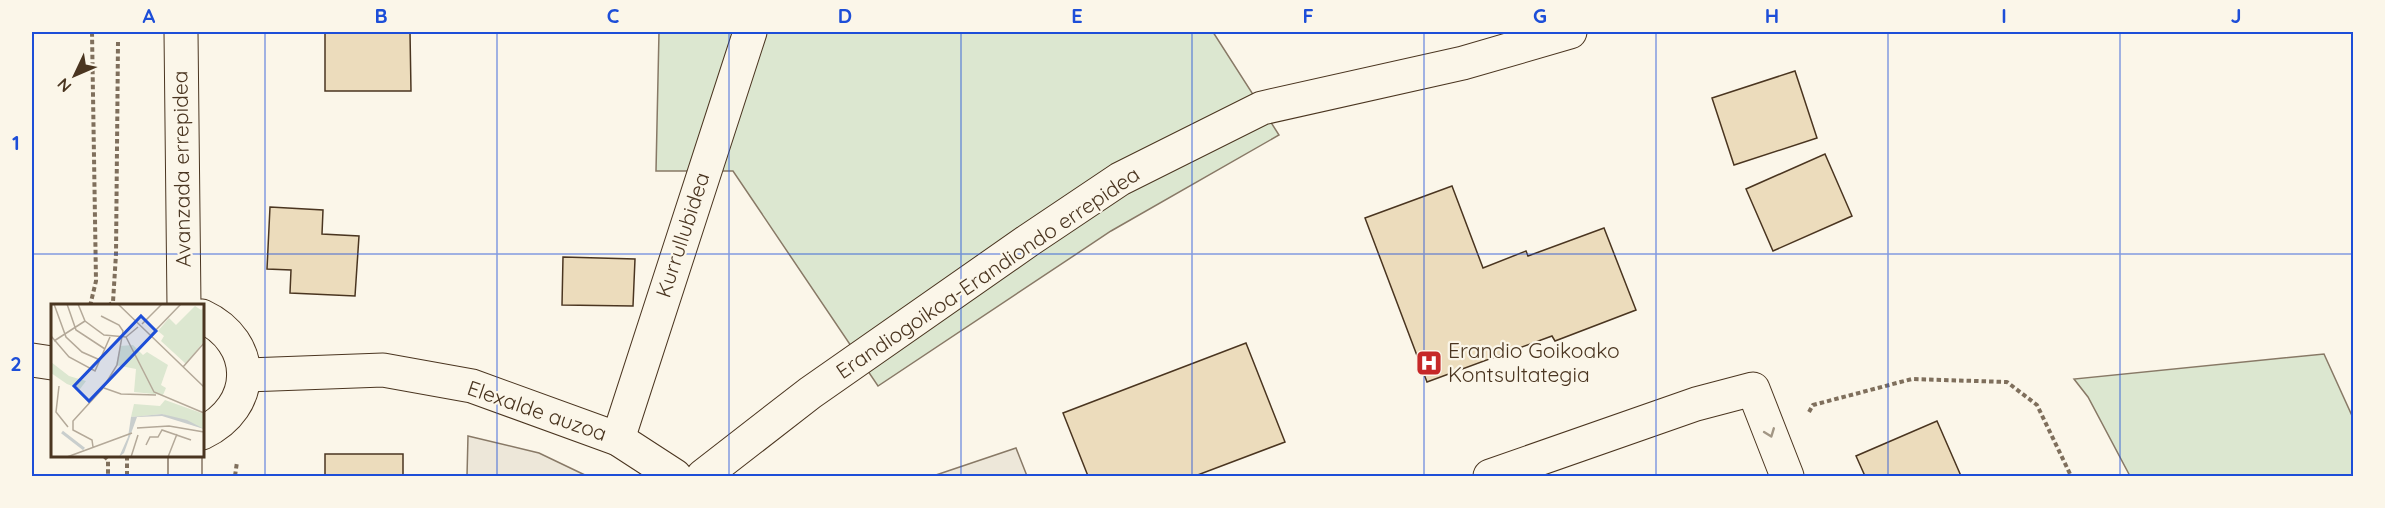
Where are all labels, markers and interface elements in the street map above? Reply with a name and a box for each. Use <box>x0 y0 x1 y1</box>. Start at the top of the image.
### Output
text: A <box>143 3 156 28</box>
text: B <box>374 3 388 28</box>
text: C <box>607 3 620 28</box>
text: D <box>838 3 852 28</box>
text: E <box>1071 3 1083 28</box>
text: F <box>1302 3 1314 28</box>
text: G <box>1533 3 1547 28</box>
text: H <box>1765 3 1779 28</box>
text: I <box>2001 3 2007 28</box>
text: J <box>2230 3 2242 28</box>
north arrow <box>45 45 105 105</box>
street label: Avanzada errepidea <box>166 70 196 268</box>
text: N <box>53 74 75 97</box>
text: 1 <box>12 130 20 155</box>
street label: Erandiogoikoa-Erandiondo errepidea <box>831 161 1144 384</box>
street label: Kurrullubidea <box>650 169 715 301</box>
inset map <box>51 304 204 457</box>
place label: Erandio Goikoako Kontsultategia <box>1448 337 1620 387</box>
hospital icon: Erandio Goikoako Kontsultategia <box>1414 348 1444 378</box>
text: 2 <box>10 351 22 376</box>
street label: Elexalde auzoa <box>464 374 610 446</box>
one-way arrow <box>1762 427 1775 437</box>

